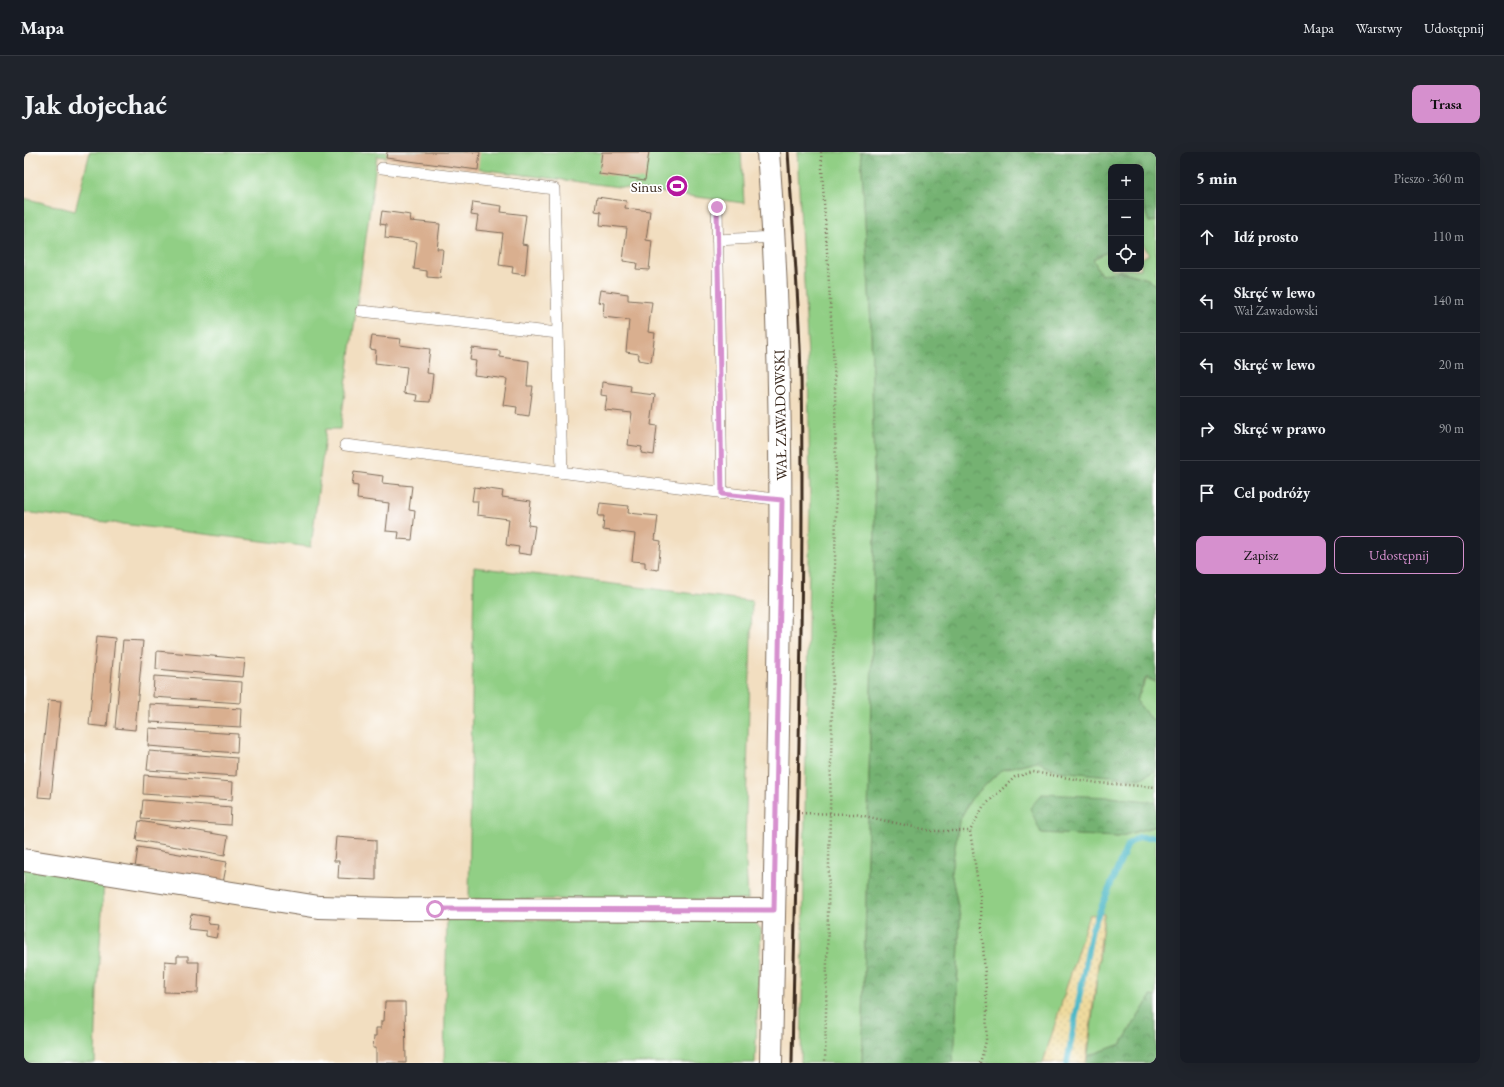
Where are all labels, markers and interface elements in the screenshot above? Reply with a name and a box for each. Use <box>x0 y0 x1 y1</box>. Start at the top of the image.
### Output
text: Mapa <box>20 15 64 40</box>
text: Mapa <box>1303 19 1334 37</box>
text: Warstwy <box>1356 19 1402 37</box>
text: Udostępnij <box>1424 19 1484 37</box>
button: Trasa <box>1412 85 1480 123</box>
text: Jak dojechać <box>24 86 167 122</box>
map controls <box>1108 164 1144 272</box>
button: + <box>1108 164 1144 200</box>
text: 5 min <box>1196 167 1237 189</box>
text: Pieszo · 360 m <box>1394 170 1464 187</box>
sports icon: Sinus <box>664 173 690 199</box>
place label: Sinus <box>631 177 662 196</box>
route end <box>708 198 726 216</box>
button: − <box>1108 200 1144 236</box>
icon: ahead <box>1196 226 1218 248</box>
text: Idź prosto <box>1234 227 1298 246</box>
text: 110 m <box>1433 228 1464 245</box>
button: locate <box>1108 236 1144 272</box>
text: Skręć w lewo <box>1234 283 1315 302</box>
icon: left <box>1196 290 1218 312</box>
text: 140 m <box>1433 292 1464 309</box>
text: Wał Zawadowski <box>1234 302 1318 319</box>
street label: WAŁ ZAWADOWSKI <box>769 349 791 481</box>
icon: left <box>1196 354 1218 376</box>
text: Skręć w lewo <box>1234 355 1315 374</box>
text: 20 m <box>1439 356 1464 373</box>
icon: right <box>1196 418 1218 440</box>
text: Skręć w prawo <box>1234 419 1326 438</box>
text: 90 m <box>1439 420 1464 437</box>
icon: arrive <box>1196 482 1218 504</box>
text: Cel podróży <box>1234 483 1310 502</box>
button: Zapisz <box>1196 536 1326 574</box>
button: Udostępnij <box>1334 536 1464 574</box>
route start <box>426 900 444 918</box>

